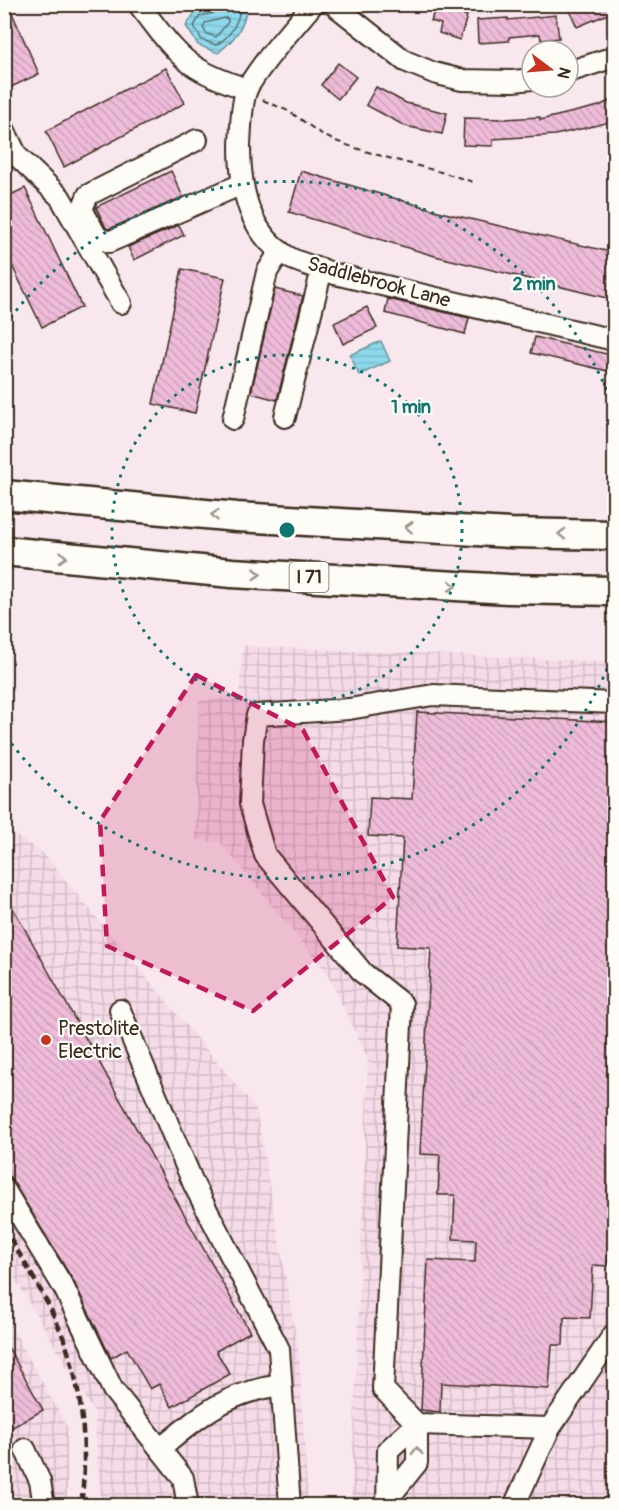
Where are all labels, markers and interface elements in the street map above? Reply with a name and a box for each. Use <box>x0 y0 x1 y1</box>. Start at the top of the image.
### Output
north arrow <box>520 39 580 99</box>
text: N <box>552 65 575 81</box>
street label: Saddlebrook Lane <box>305 251 453 313</box>
text: 2 min <box>512 273 556 296</box>
text: 1 min <box>391 396 431 419</box>
one-way arrow <box>210 509 219 522</box>
centre of rings <box>277 520 297 540</box>
one-way arrow <box>405 520 414 533</box>
one-way arrow <box>558 528 567 540</box>
one-way arrow <box>58 550 67 563</box>
road number: I 71 <box>290 562 328 592</box>
one-way arrow <box>252 568 261 581</box>
one-way arrow <box>447 579 456 592</box>
place label: Prestolite Electric <box>58 1016 139 1064</box>
marker: Prestolite Electric <box>39 1033 53 1047</box>
one-way arrow <box>411 1447 423 1456</box>

